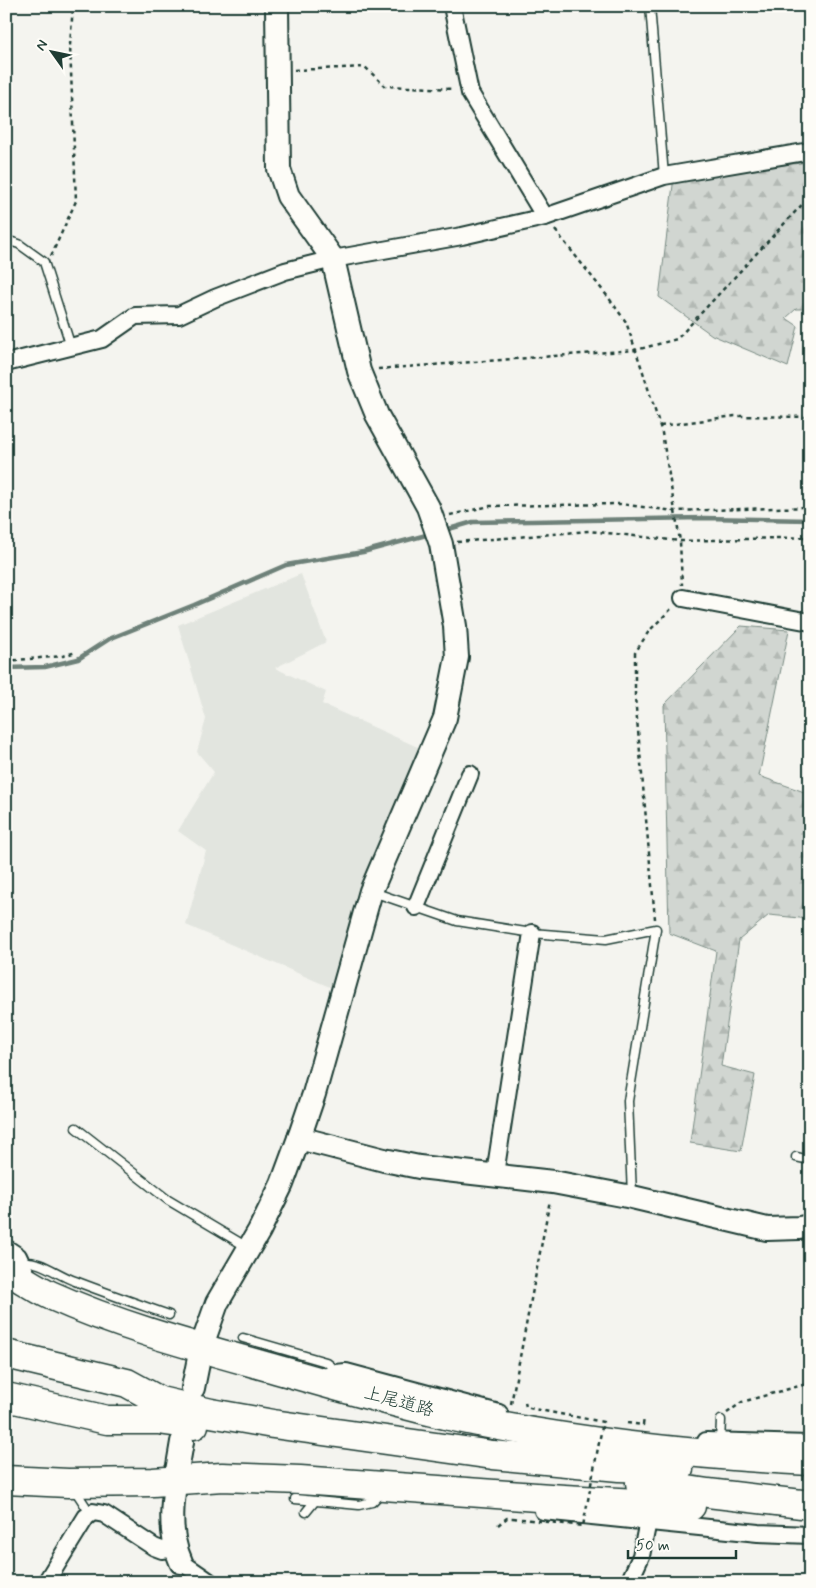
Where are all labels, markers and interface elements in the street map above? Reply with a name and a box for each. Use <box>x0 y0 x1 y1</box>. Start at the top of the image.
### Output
north arrow <box>28 28 78 78</box>
text: N <box>32 37 52 54</box>
street label: 上尾道路 <box>361 1381 437 1423</box>
scale bar <box>628 1528 736 1560</box>
text: 50 m <box>636 1536 670 1556</box>

